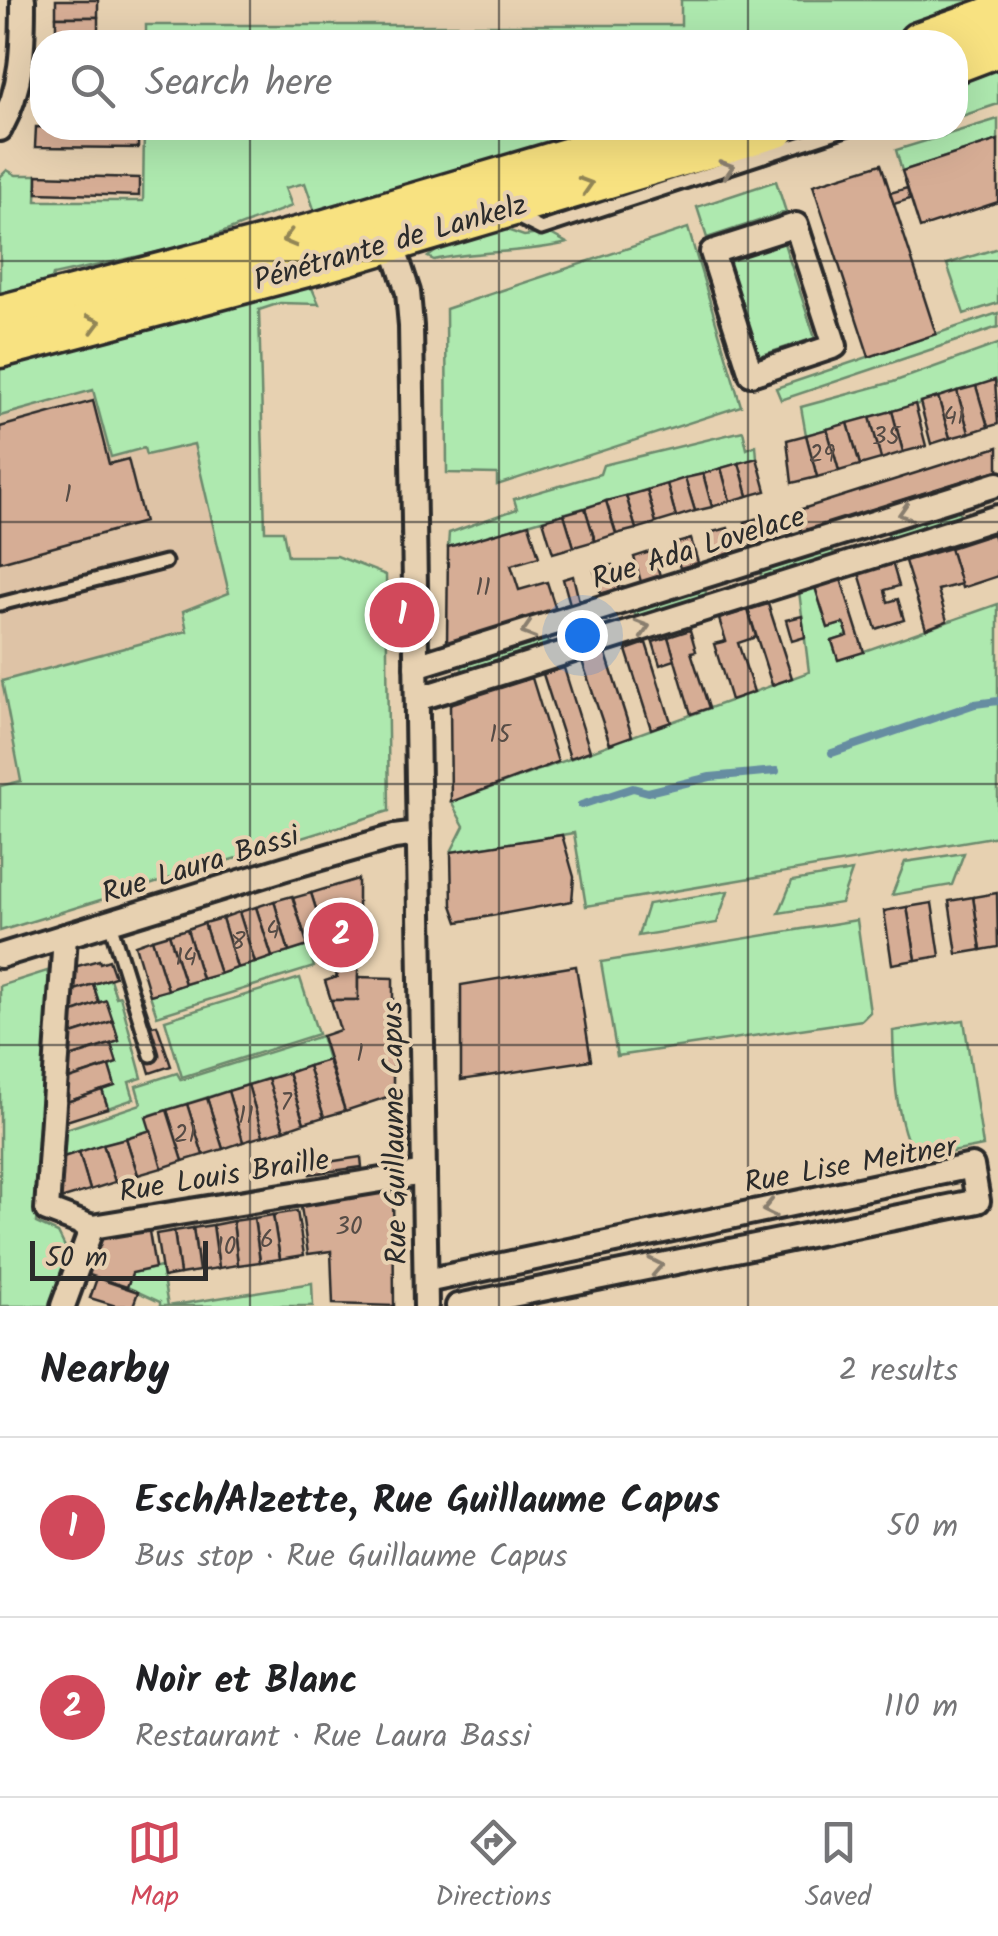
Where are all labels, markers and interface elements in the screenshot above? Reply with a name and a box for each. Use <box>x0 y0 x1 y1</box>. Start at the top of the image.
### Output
search box <box>30 30 968 140</box>
text: Search here <box>145 55 332 115</box>
icon: search <box>65 58 120 113</box>
one-way arrow <box>718 159 735 179</box>
one-way arrow <box>577 177 594 197</box>
street label: Pénétrante de Lankelz <box>248 182 533 306</box>
one-way arrow <box>281 227 298 248</box>
one-way arrow <box>85 313 102 334</box>
house number: 41 <box>943 397 965 437</box>
house number: 35 <box>872 417 901 457</box>
house number: 29 <box>809 435 835 475</box>
house number: 1 <box>64 475 72 515</box>
street label: Rue Ada Lovelace <box>586 494 811 604</box>
one-way arrow <box>897 501 914 522</box>
house number: 11 <box>475 568 491 608</box>
pin: 1 <box>370 578 434 652</box>
your location <box>557 610 608 661</box>
one-way arrow <box>520 619 537 640</box>
one-way arrow <box>634 619 651 640</box>
house number: 15 <box>489 715 512 755</box>
street label: Rue Laura Bassi <box>96 813 307 919</box>
pin: 2 <box>308 898 374 972</box>
house number: 4 <box>266 911 280 951</box>
house number: 8 <box>230 922 246 962</box>
house number: 14 <box>175 938 197 978</box>
street label: Rue Guillaume Capus <box>370 1001 422 1265</box>
house number: 1 <box>356 1034 364 1074</box>
house number: 7 <box>280 1083 293 1123</box>
house number: 11 <box>238 1096 254 1136</box>
house number: 21 <box>174 1115 196 1155</box>
street label: Rue Lise Meitner <box>740 1123 962 1208</box>
street label: Rue Louis Braille <box>116 1137 333 1217</box>
one-way arrow <box>761 1197 778 1218</box>
house number: 30 <box>336 1207 362 1247</box>
house number: 6 <box>260 1220 274 1260</box>
house number: 10 <box>216 1227 236 1267</box>
scale bar <box>30 1236 208 1280</box>
text: 50 m <box>45 1236 108 1281</box>
one-way arrow <box>647 1256 664 1277</box>
text: Nearby <box>40 1338 169 1405</box>
text: 2 results <box>839 1346 958 1397</box>
text: Esch/Alzette, Rue Guillaume Capus <box>135 1472 720 1532</box>
text: 1 <box>68 1502 77 1553</box>
text: 50 m <box>887 1502 958 1553</box>
text: Bus stop · Rue Guillaume Capus <box>135 1532 567 1583</box>
text: Noir et Blanc <box>135 1652 358 1712</box>
text: 2 <box>63 1682 82 1733</box>
text: 110 m <box>884 1682 958 1733</box>
text: Restaurant · Rue Laura Bassi <box>135 1712 531 1763</box>
tab: Map <box>127 1815 182 1920</box>
tab: Directions <box>435 1815 551 1920</box>
tab: Saved <box>805 1815 871 1920</box>

